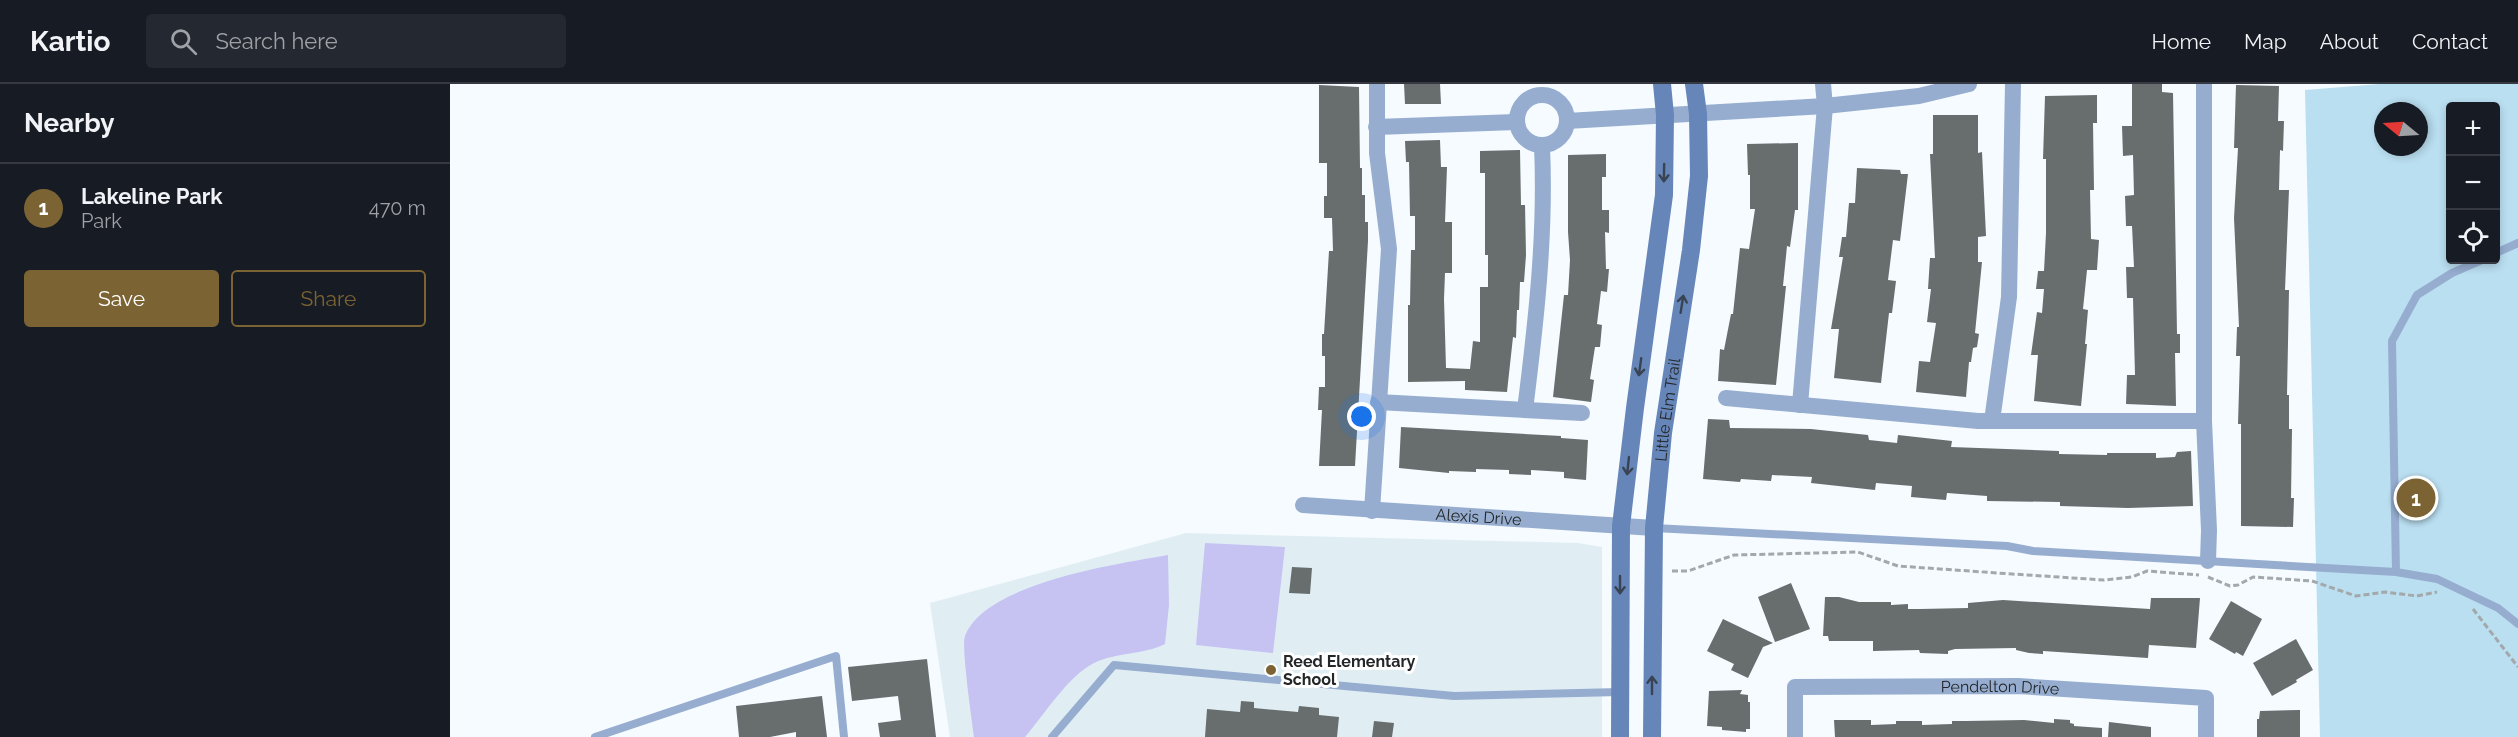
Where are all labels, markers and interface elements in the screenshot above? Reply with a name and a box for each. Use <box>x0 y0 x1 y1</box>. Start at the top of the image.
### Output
search box <box>146 14 566 68</box>
text: Kartio <box>30 25 110 58</box>
icon: search <box>167 25 200 58</box>
text: Search here <box>215 28 338 54</box>
text: Home <box>2152 29 2211 54</box>
text: Map <box>2244 29 2287 54</box>
text: About <box>2320 29 2379 54</box>
text: Contact <box>2412 29 2488 54</box>
north arrow <box>2374 102 2428 156</box>
map controls <box>2446 102 2500 264</box>
button: + <box>2446 102 2500 156</box>
text: Nearby <box>24 108 114 138</box>
button: − <box>2446 156 2500 210</box>
one-way arrow <box>1658 163 1670 183</box>
text: Lakeline Park <box>81 183 223 209</box>
text: 1 <box>39 196 48 220</box>
text: 470 m <box>369 196 426 220</box>
text: Park <box>81 209 122 233</box>
button: locate <box>2446 210 2500 264</box>
button: Save <box>24 270 219 327</box>
button: Share <box>231 270 426 327</box>
one-way arrow <box>1677 294 1688 314</box>
one-way arrow <box>1635 356 1646 376</box>
street label: Little Elm Trail <box>1651 356 1684 462</box>
your location <box>1347 402 1376 431</box>
one-way arrow <box>1622 455 1633 475</box>
pin: 1 <box>2396 476 2436 520</box>
street label: Alexis Drive <box>1435 505 1522 529</box>
one-way arrow <box>1614 574 1626 594</box>
place label: Reed Elementary School <box>1283 652 1416 689</box>
marker: Reed Elementary School <box>1264 663 1278 677</box>
one-way arrow <box>1646 676 1658 696</box>
street label: Pendelton Drive <box>1941 677 2060 699</box>

